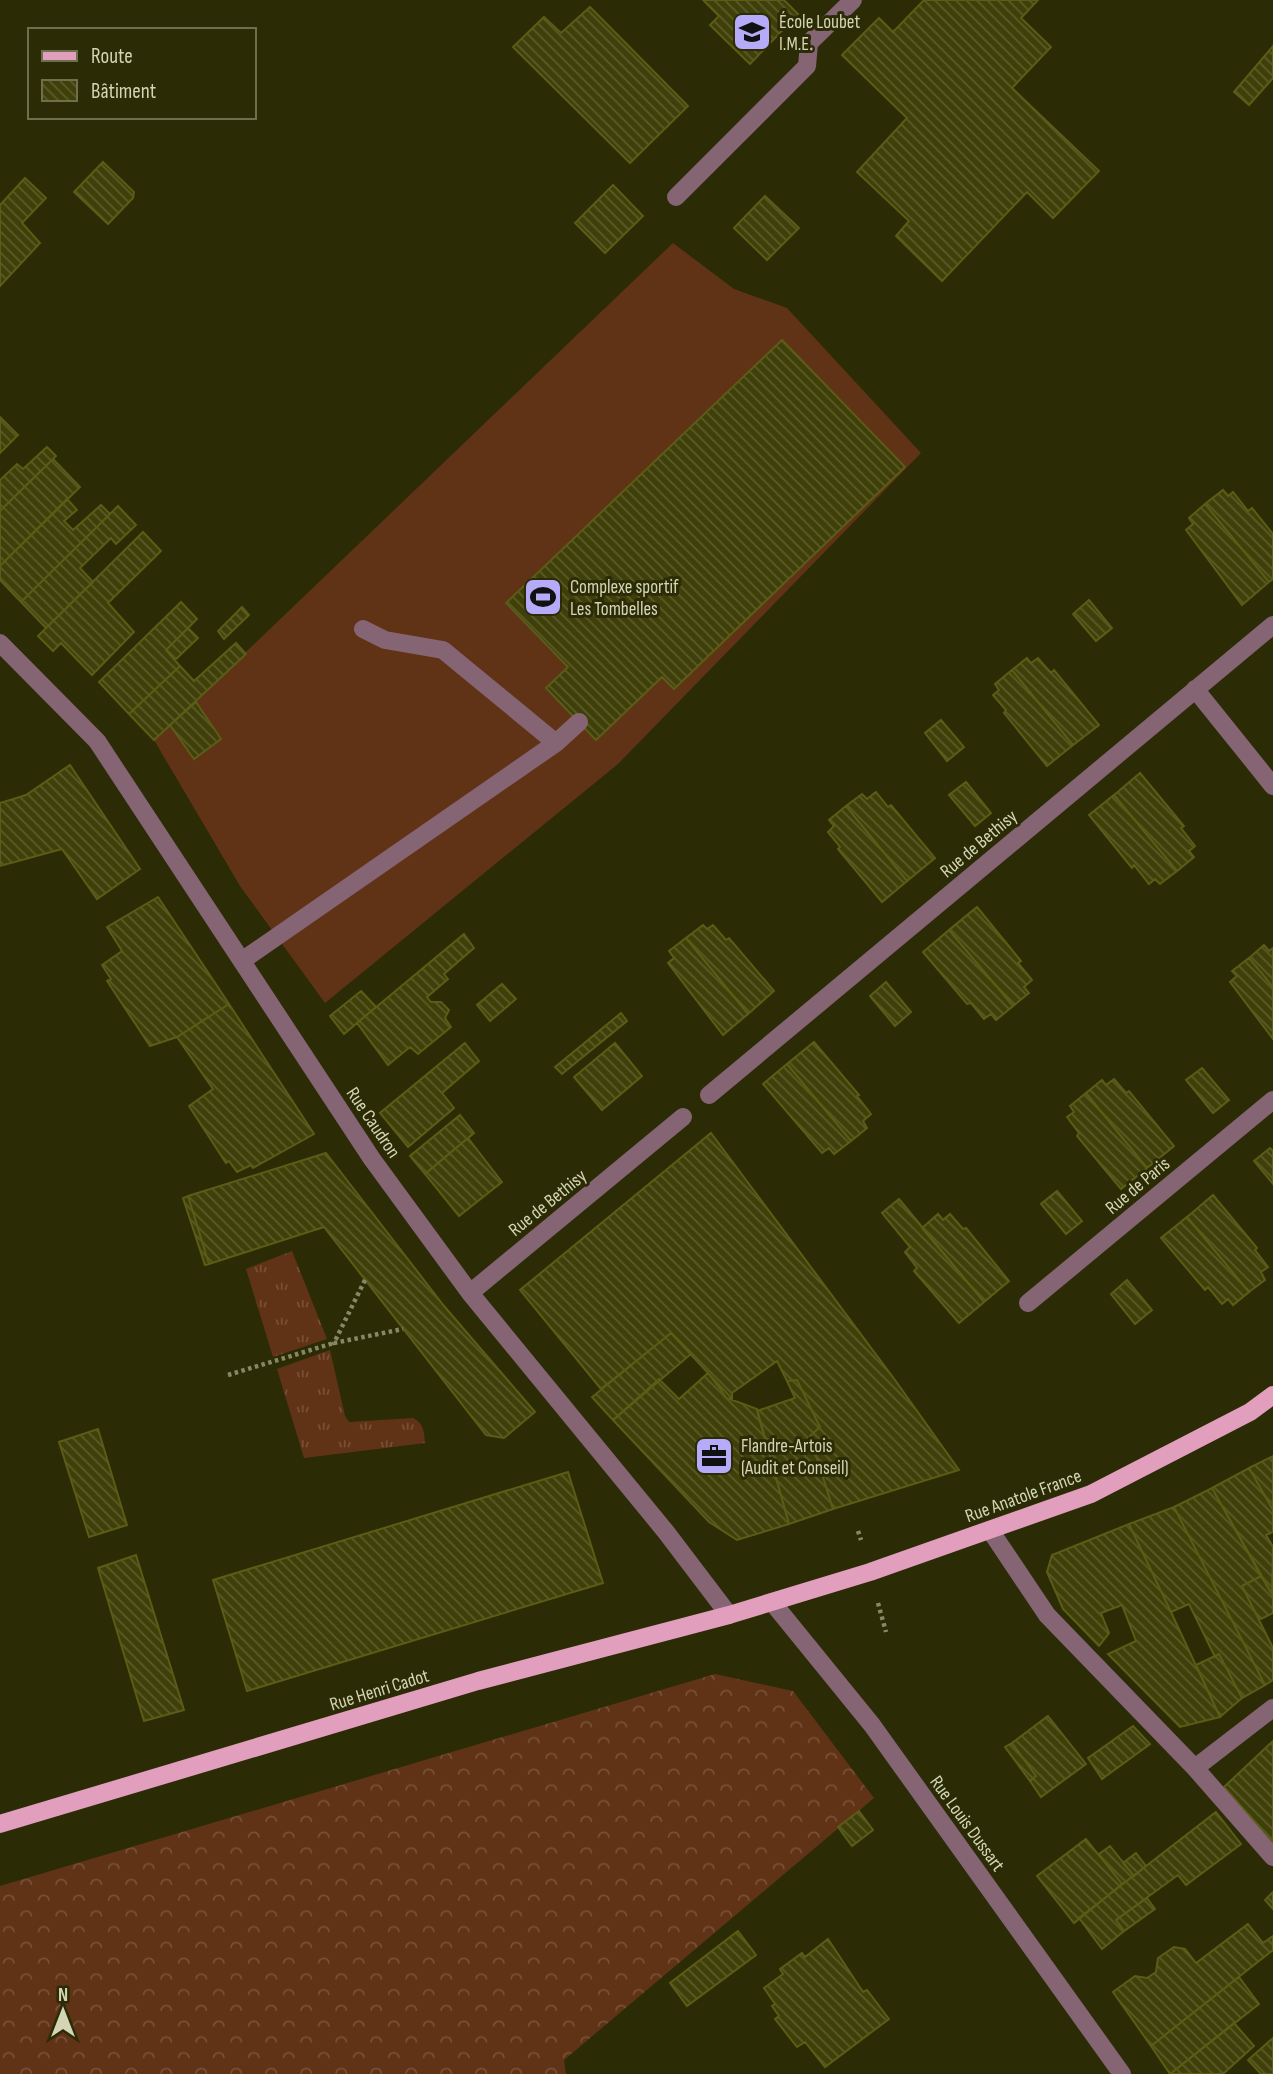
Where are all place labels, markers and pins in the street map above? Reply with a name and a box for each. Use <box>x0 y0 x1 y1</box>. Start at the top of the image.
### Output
school or university icon: École Loubet I.M.E. <box>731 11 773 53</box>
place label: École Loubet I.M.E. <box>779 11 860 56</box>
sports icon: Complexe sportif Les Tombelles <box>522 576 564 618</box>
place label: Complexe sportif Les Tombelles <box>570 576 679 621</box>
office icon: Flandre-Artois (Audit et Conseil) <box>693 1435 735 1477</box>
place label: Flandre-Artois (Audit et Conseil) <box>741 1435 849 1480</box>

